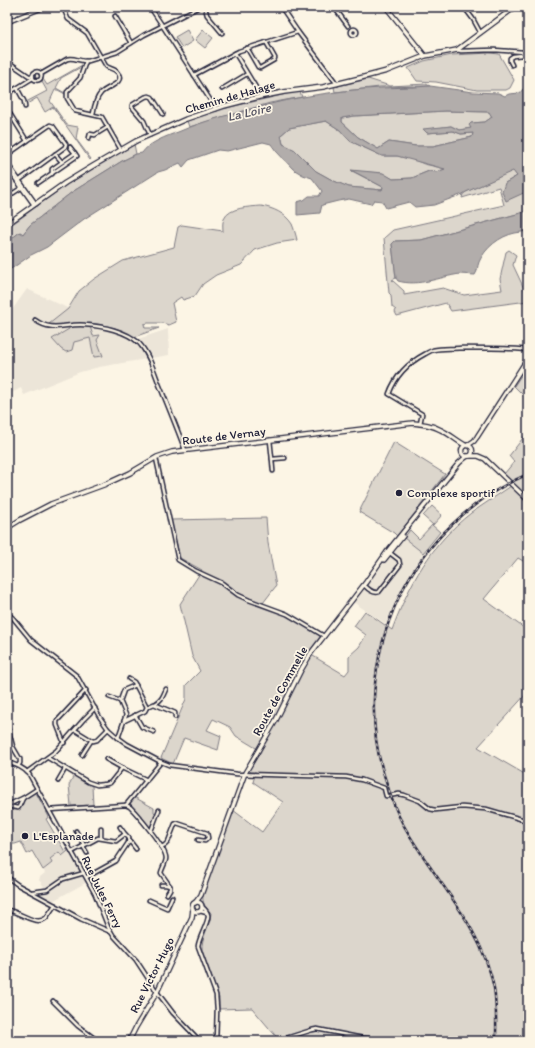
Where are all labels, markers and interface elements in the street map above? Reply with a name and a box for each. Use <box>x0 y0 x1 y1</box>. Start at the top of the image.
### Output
street label: Chemin de Halage <box>183 77 277 117</box>
water label: La Loire <box>226 100 273 124</box>
street label: Route de Vernay <box>182 424 267 448</box>
place label: Complexe sportif <box>407 486 496 500</box>
marker: Complexe sportif <box>394 488 404 498</box>
street label: Route de Commelle <box>250 644 310 738</box>
place label: L'Esplanade <box>33 829 94 843</box>
marker: L'Esplanade <box>20 831 30 841</box>
street label: Rue Jules Ferry <box>78 854 126 931</box>
street label: Rue Victor Hugo <box>127 935 177 1015</box>

